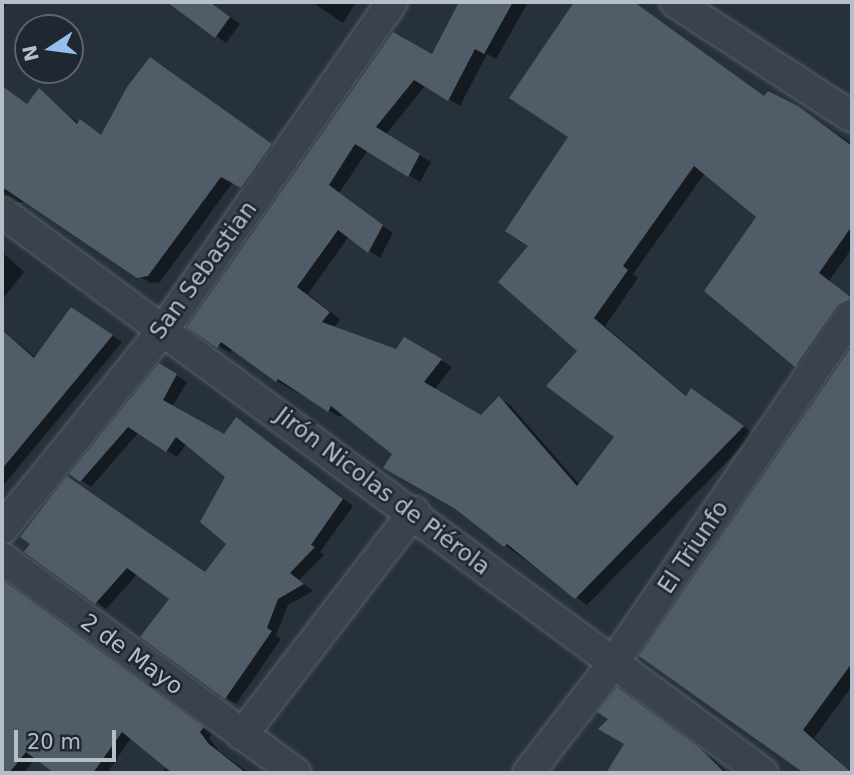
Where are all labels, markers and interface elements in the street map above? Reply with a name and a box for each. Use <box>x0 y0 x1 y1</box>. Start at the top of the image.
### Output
north arrow <box>14 14 84 84</box>
text: N <box>18 43 43 63</box>
street label: San Sebastian <box>144 196 262 344</box>
street label: Jirón Nicolas de Piérola <box>270 401 496 581</box>
street label: El Triunfo <box>652 495 734 599</box>
street label: 2 de Mayo <box>75 608 189 700</box>
scale bar <box>18 716 119 760</box>
text: 20 m <box>27 730 81 754</box>

